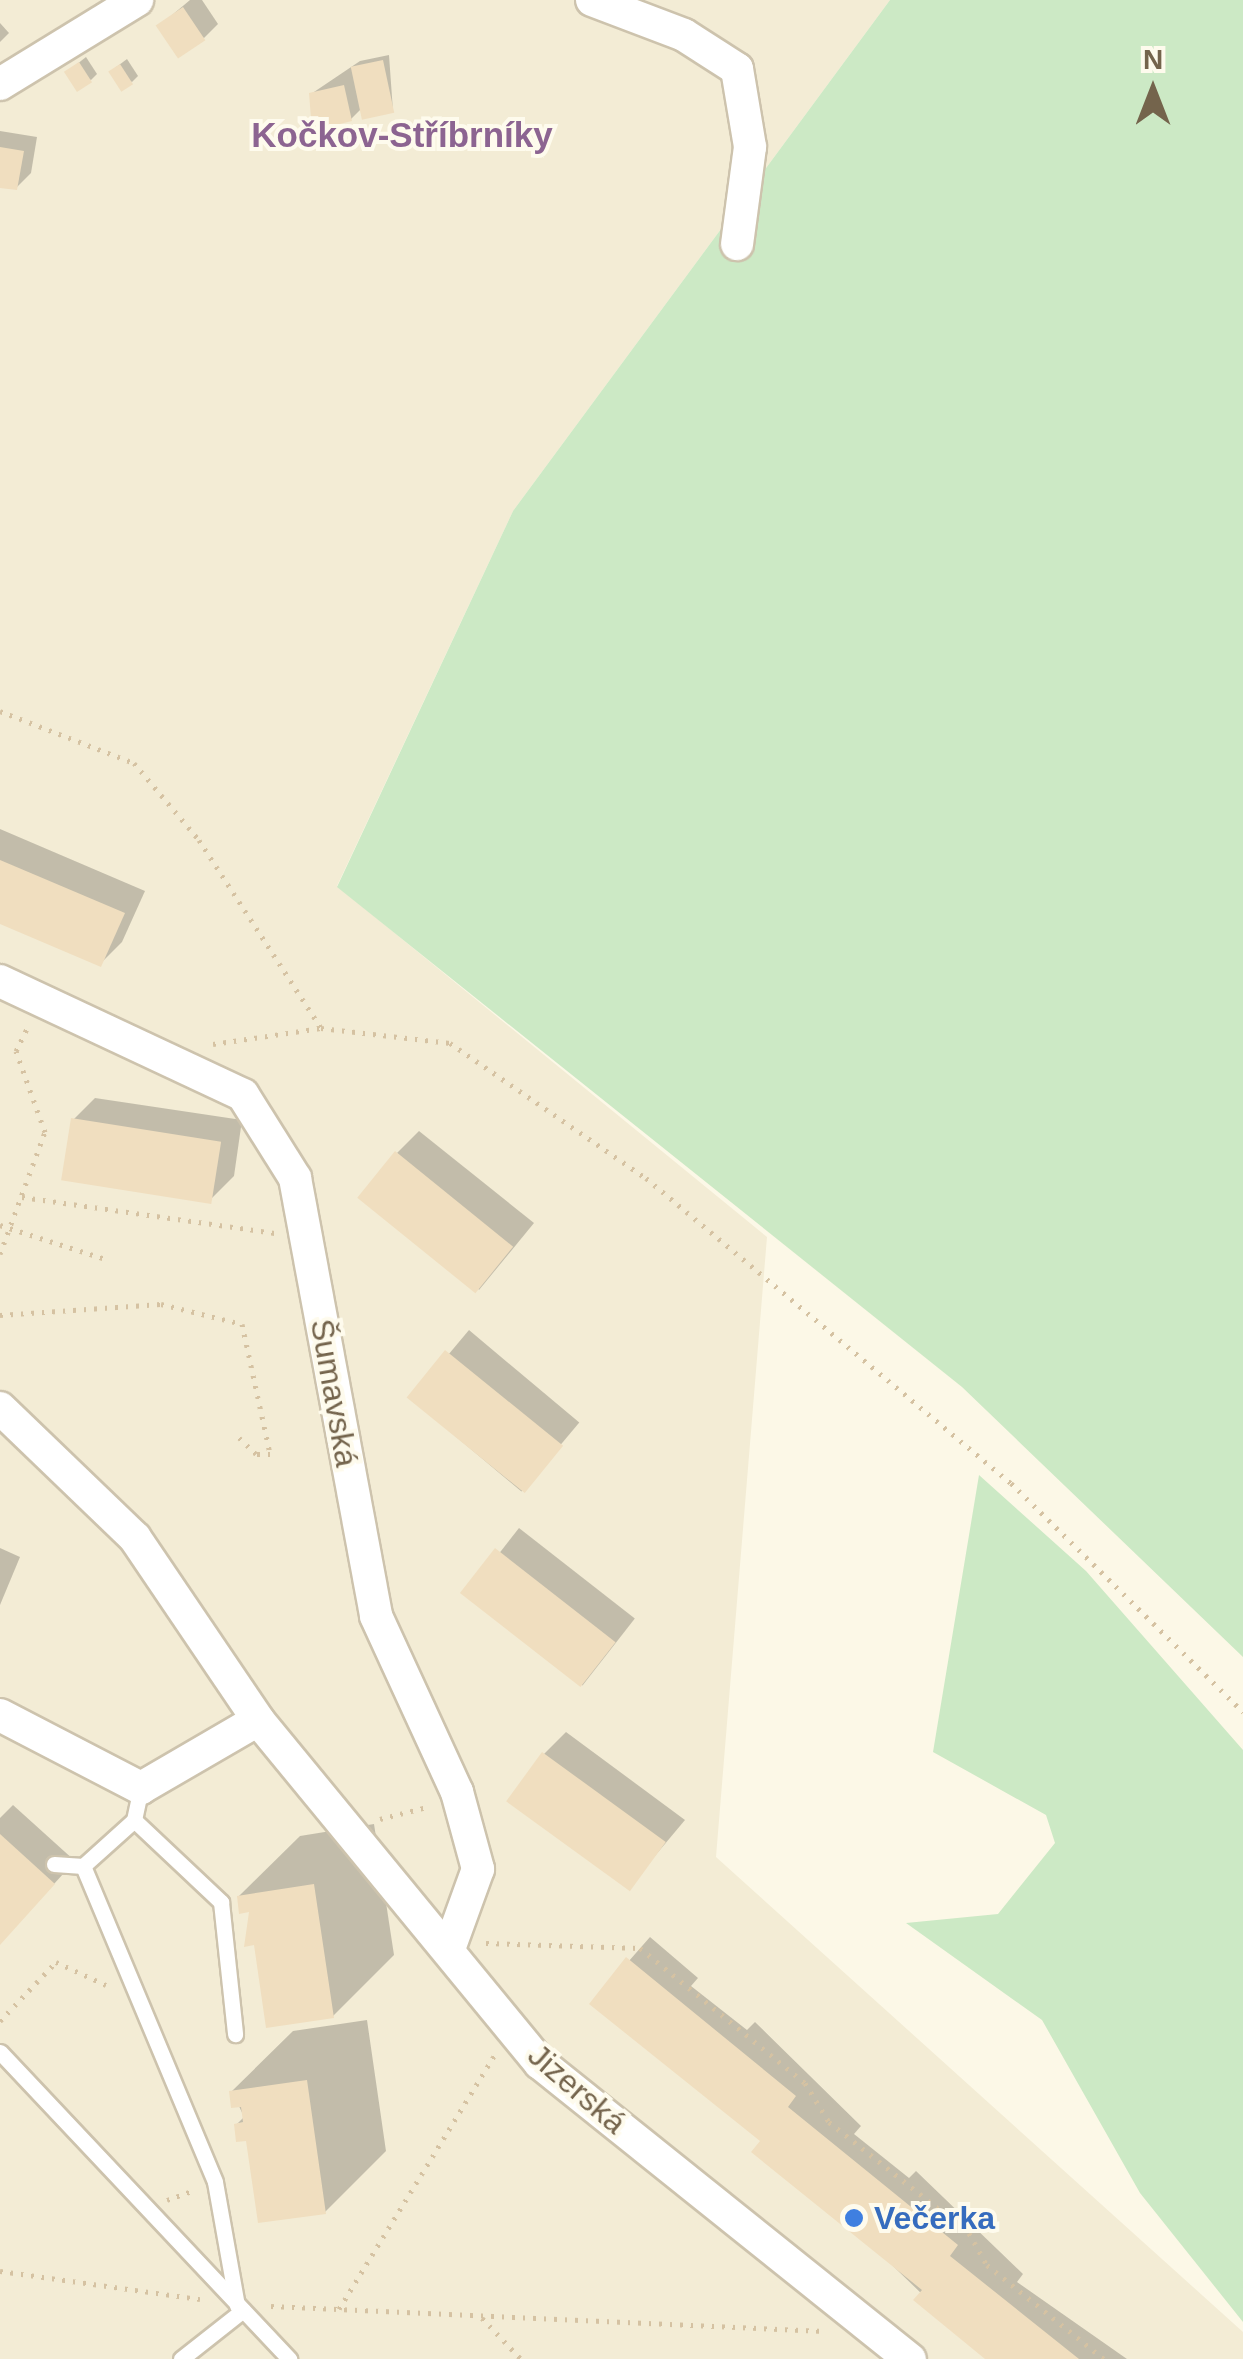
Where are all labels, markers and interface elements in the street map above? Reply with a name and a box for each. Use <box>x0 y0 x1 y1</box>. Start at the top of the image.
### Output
north arrow <box>1103 40 1203 140</box>
text: N <box>1143 44 1163 75</box>
district label: Kočkov-Stříbrníky <box>251 114 553 156</box>
street label: Šumavská <box>302 1316 366 1470</box>
street label: Jizerská <box>520 2036 634 2142</box>
place label: Večerka <box>874 2199 995 2237</box>
marker: Večerka <box>843 2207 865 2229</box>

